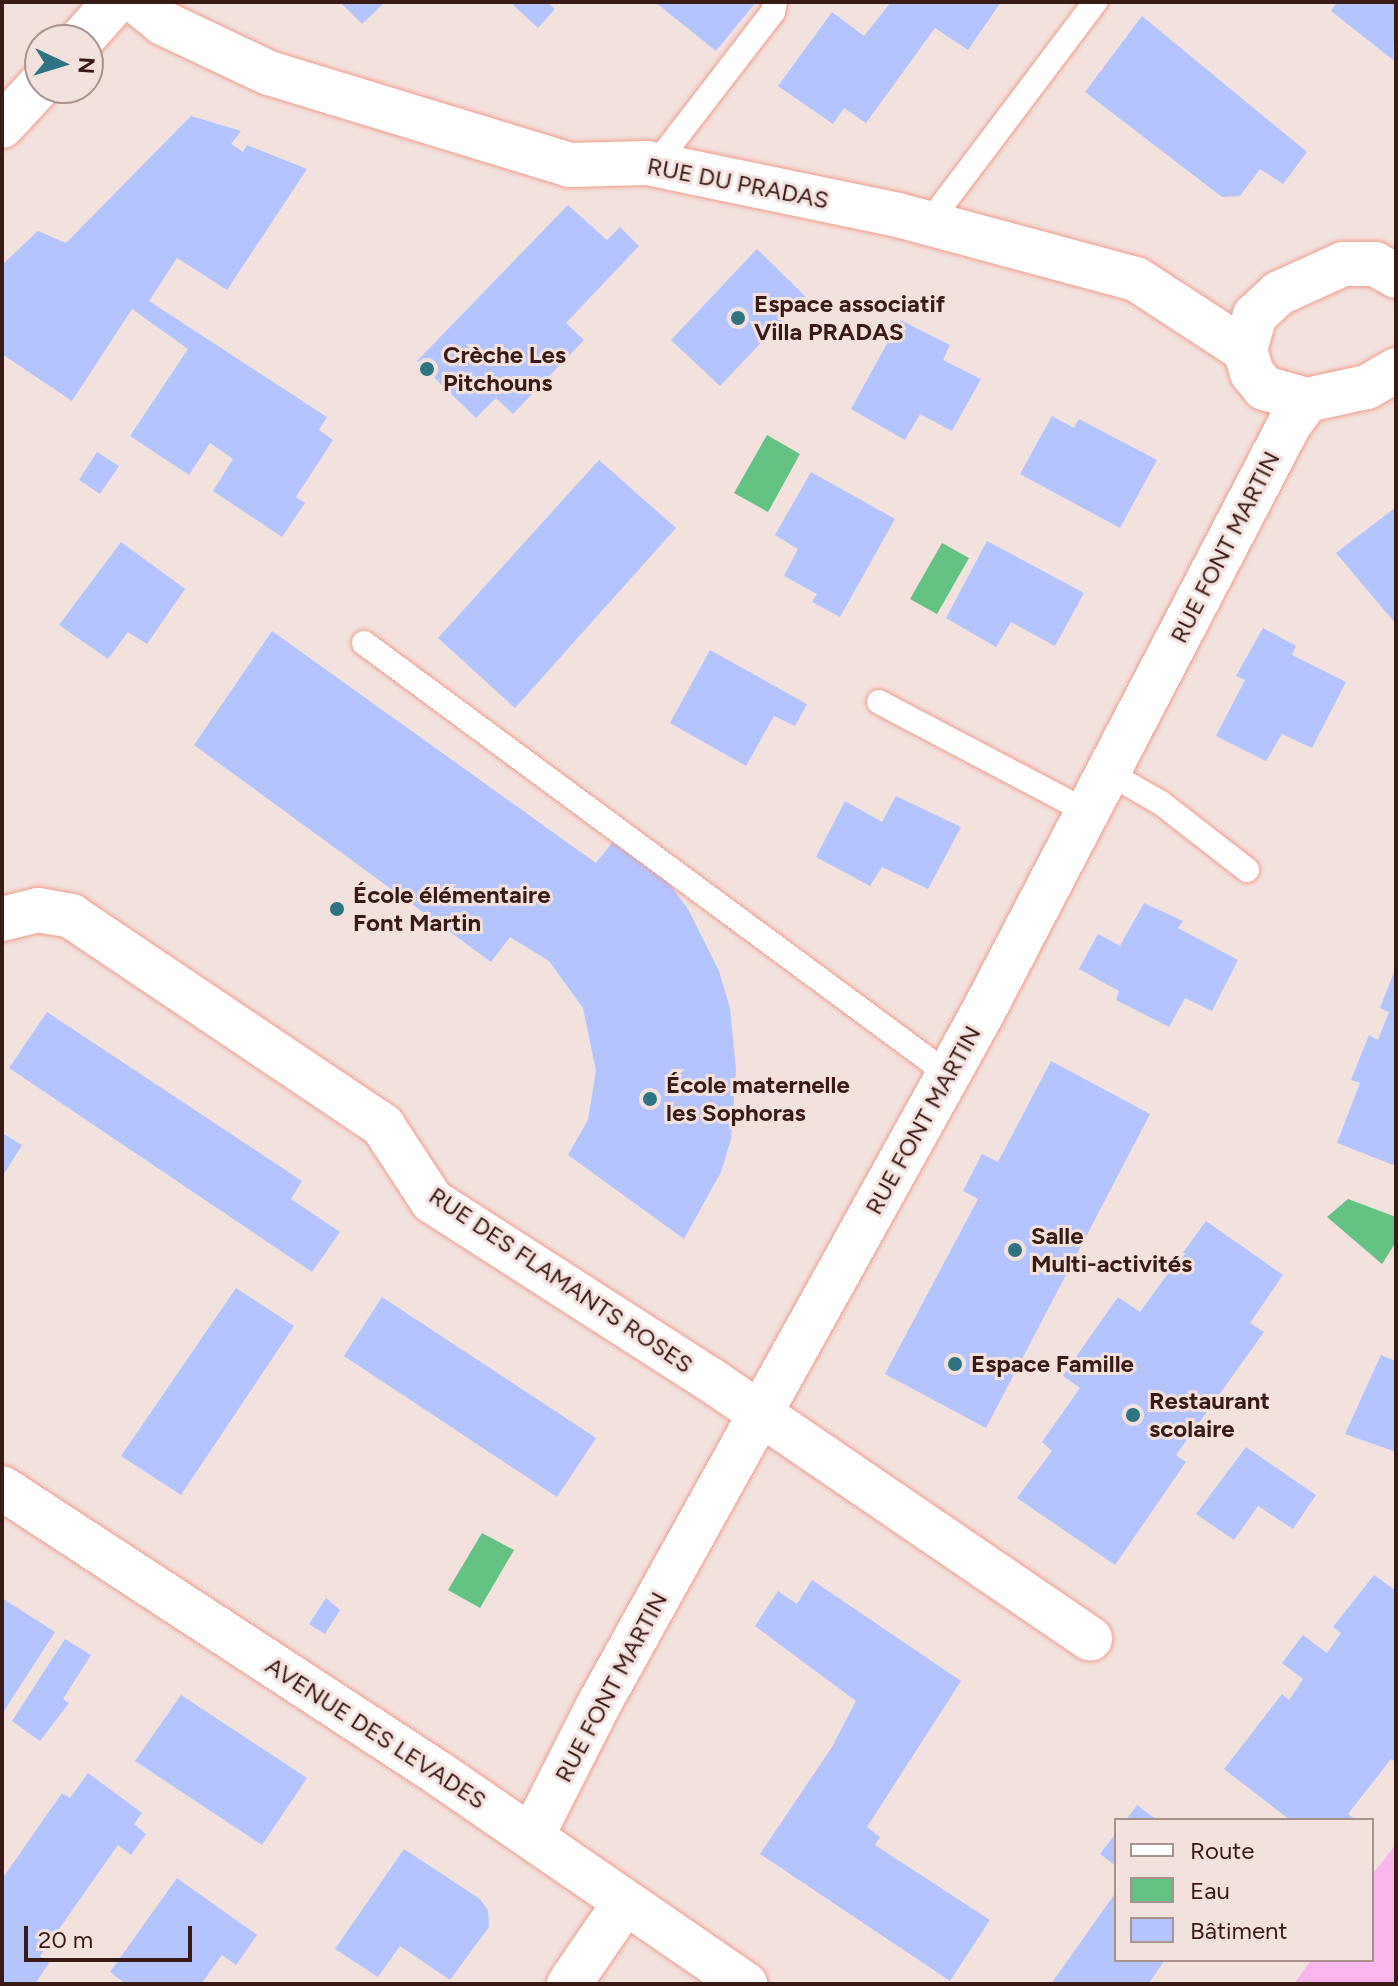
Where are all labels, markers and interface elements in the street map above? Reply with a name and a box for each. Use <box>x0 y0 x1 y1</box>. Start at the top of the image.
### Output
north arrow <box>24 24 104 104</box>
text: N <box>72 56 101 75</box>
street label: RUE DU PRADAS <box>645 151 831 215</box>
place label: Espace associatif Villa PRADAS <box>754 290 945 346</box>
marker: Espace associatif Villa PRADAS <box>729 309 747 327</box>
place label: Crèche Les Pitchouns <box>443 341 566 397</box>
marker: Crèche Les Pitchouns <box>418 360 436 378</box>
street label: RUE FONT MARTIN <box>1164 446 1286 648</box>
place label: École élémentaire Font Martin <box>353 881 550 937</box>
marker: École élémentaire Font Martin <box>328 900 346 918</box>
street label: RUE FONT MARTIN <box>859 1021 987 1219</box>
place label: École maternelle les Sophoras <box>666 1071 850 1127</box>
marker: École maternelle les Sophoras <box>641 1090 659 1108</box>
street label: RUE DES FLAMANTS ROSES <box>424 1181 698 1379</box>
place label: Salle Multi-activités <box>1031 1222 1192 1278</box>
marker: Salle Multi-activités <box>1006 1241 1024 1259</box>
place label: Espace Famille <box>971 1350 1134 1378</box>
marker: Espace Famille <box>946 1355 964 1373</box>
place label: Restaurant scolaire <box>1149 1387 1270 1443</box>
marker: Restaurant scolaire <box>1124 1406 1142 1424</box>
street label: RUE FONT MARTIN <box>549 1587 673 1787</box>
street label: AVENUE DES LEVADES <box>260 1651 492 1815</box>
legend <box>1114 1818 1374 1962</box>
text: Route <box>1190 1836 1254 1865</box>
text: Eau <box>1190 1876 1230 1905</box>
scale bar <box>28 1910 196 1960</box>
text: Bâtiment <box>1190 1916 1288 1945</box>
text: 20 m <box>38 1925 93 1954</box>

